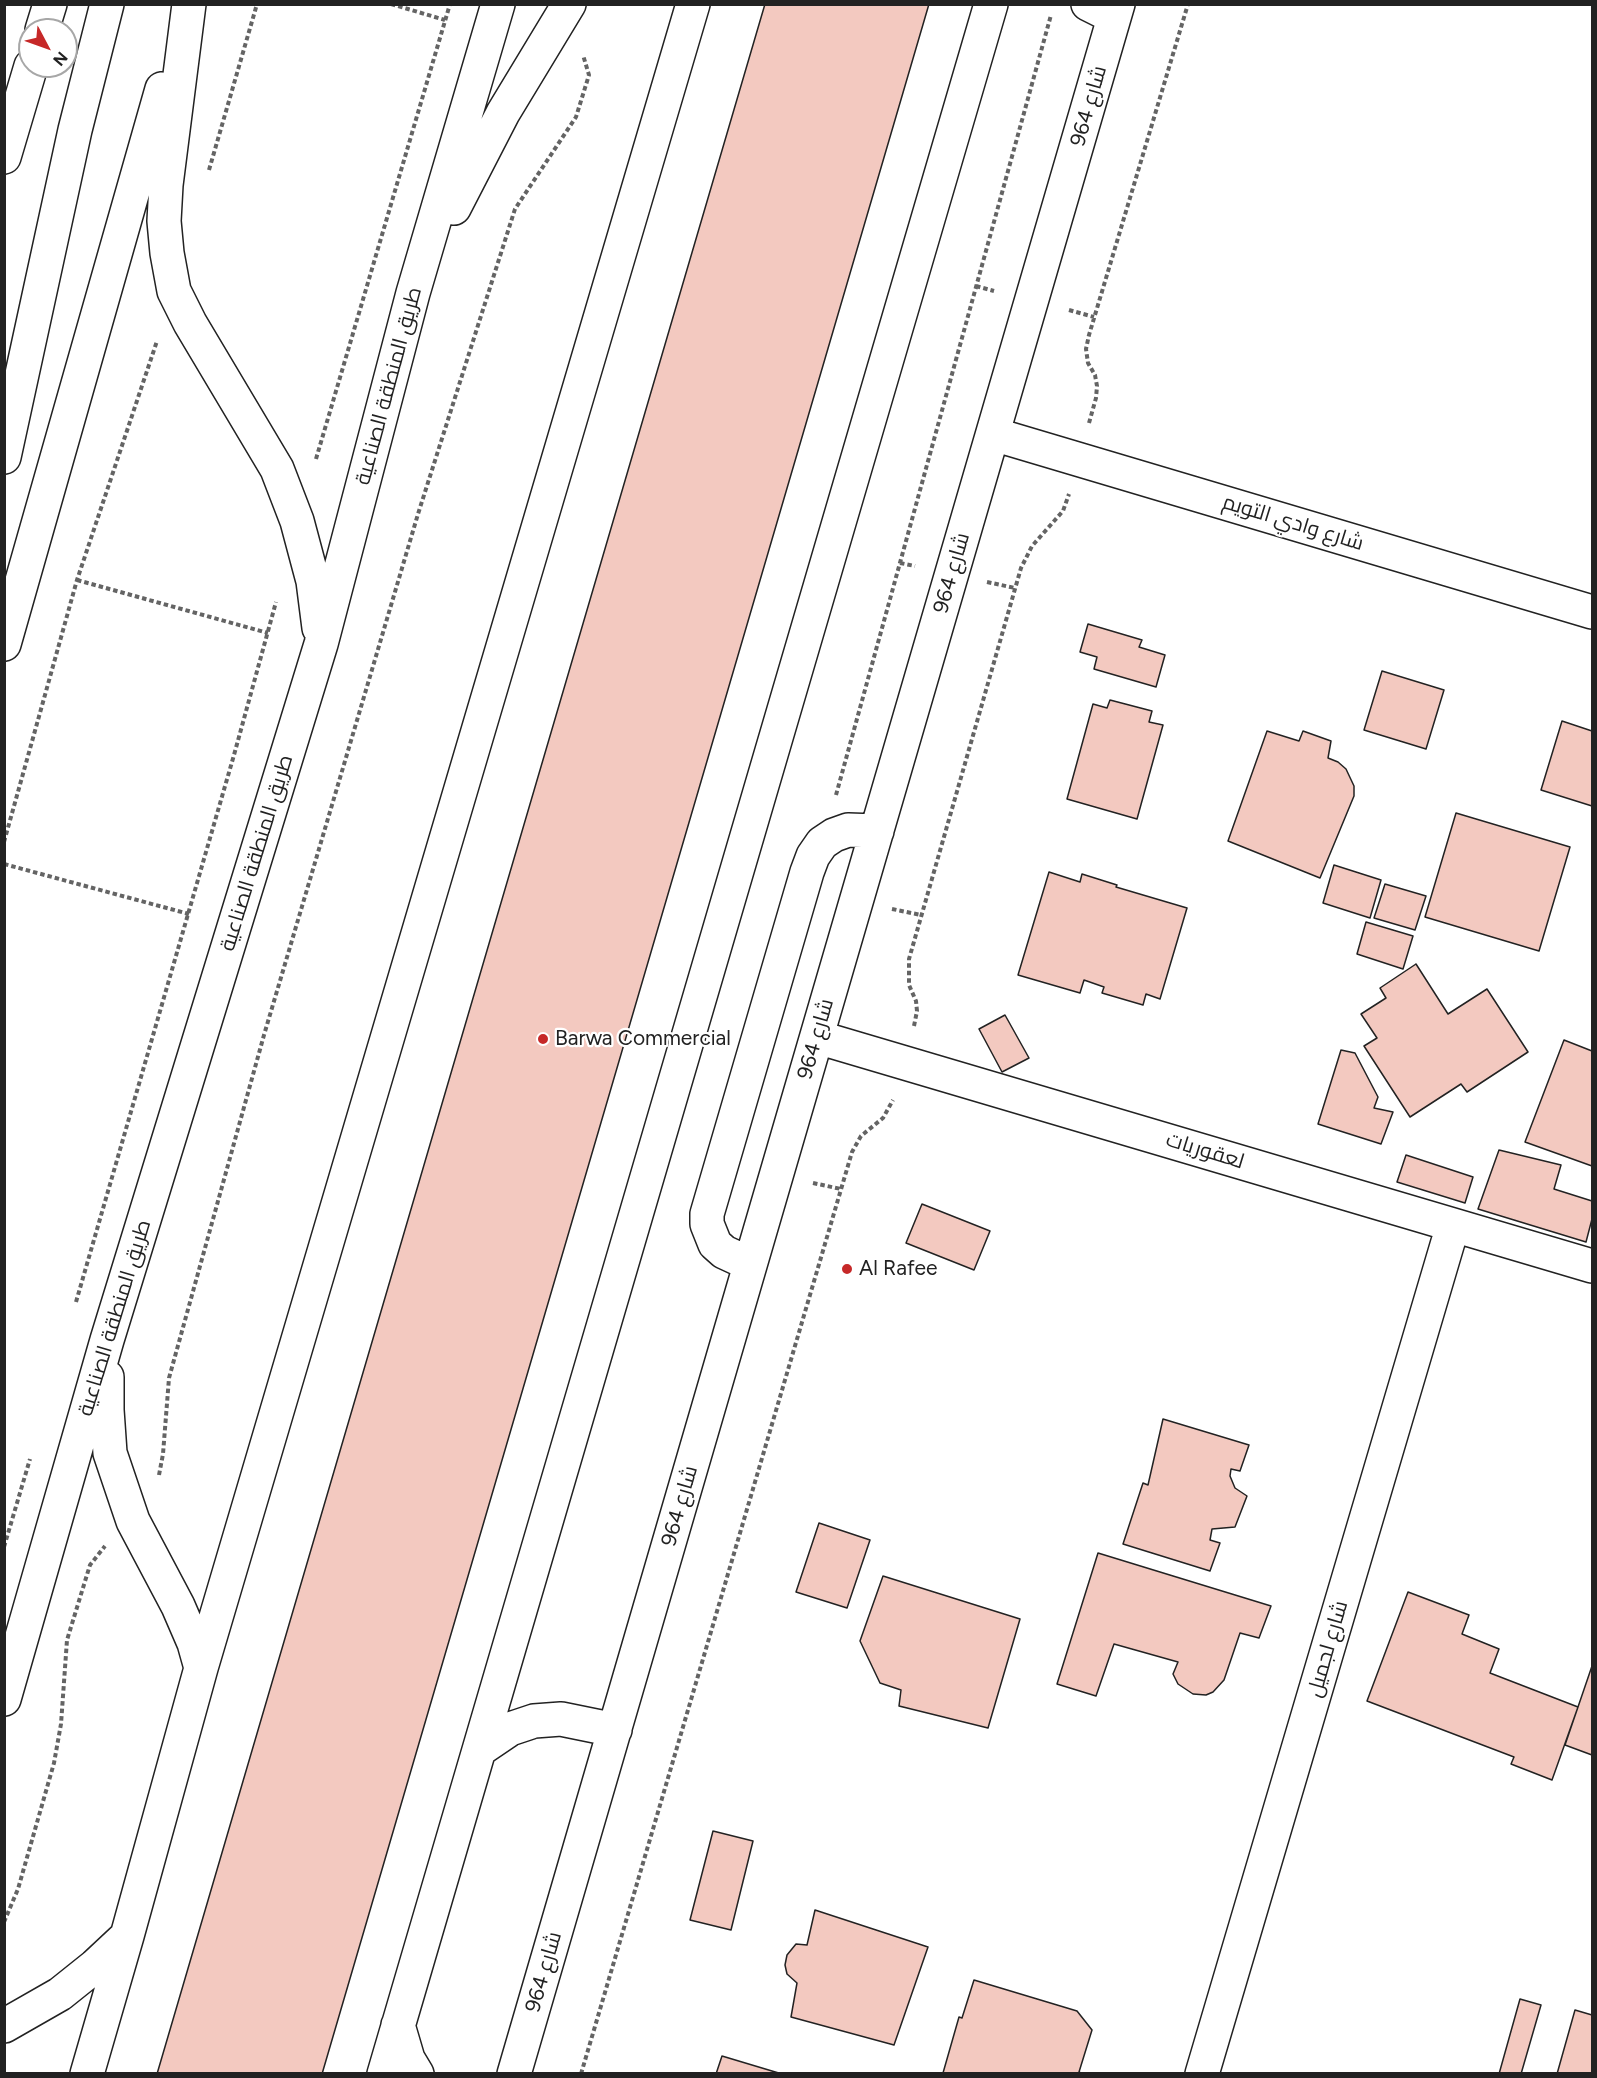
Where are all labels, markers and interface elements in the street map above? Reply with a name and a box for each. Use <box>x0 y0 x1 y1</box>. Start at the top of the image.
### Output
north arrow <box>18 18 78 78</box>
text: N <box>49 48 72 70</box>
street label: شارع 964 <box>1065 63 1113 149</box>
street label: طريق المنطقة الصناعية <box>350 284 428 488</box>
street label: شارع وادي التويم <box>1219 490 1367 556</box>
street label: شارع 964 <box>928 530 976 616</box>
street label: طريق المنطقة الصناعية <box>215 752 299 954</box>
street label: شارع 964 <box>792 996 840 1082</box>
place label: Barwa Commercial <box>555 1026 731 1052</box>
marker: Barwa Commercial <box>536 1032 550 1046</box>
street label: لعقوريات <box>1163 1127 1247 1175</box>
street label: طريق المنطقة الصناعية <box>73 1217 157 1419</box>
place label: Al Rafee <box>859 1256 937 1282</box>
marker: Al Rafee <box>840 1262 854 1276</box>
street label: شارع 964 <box>656 1463 704 1549</box>
street label: شارع لجميل <box>1302 1598 1354 1700</box>
street label: شارع 964 <box>520 1929 568 2015</box>

